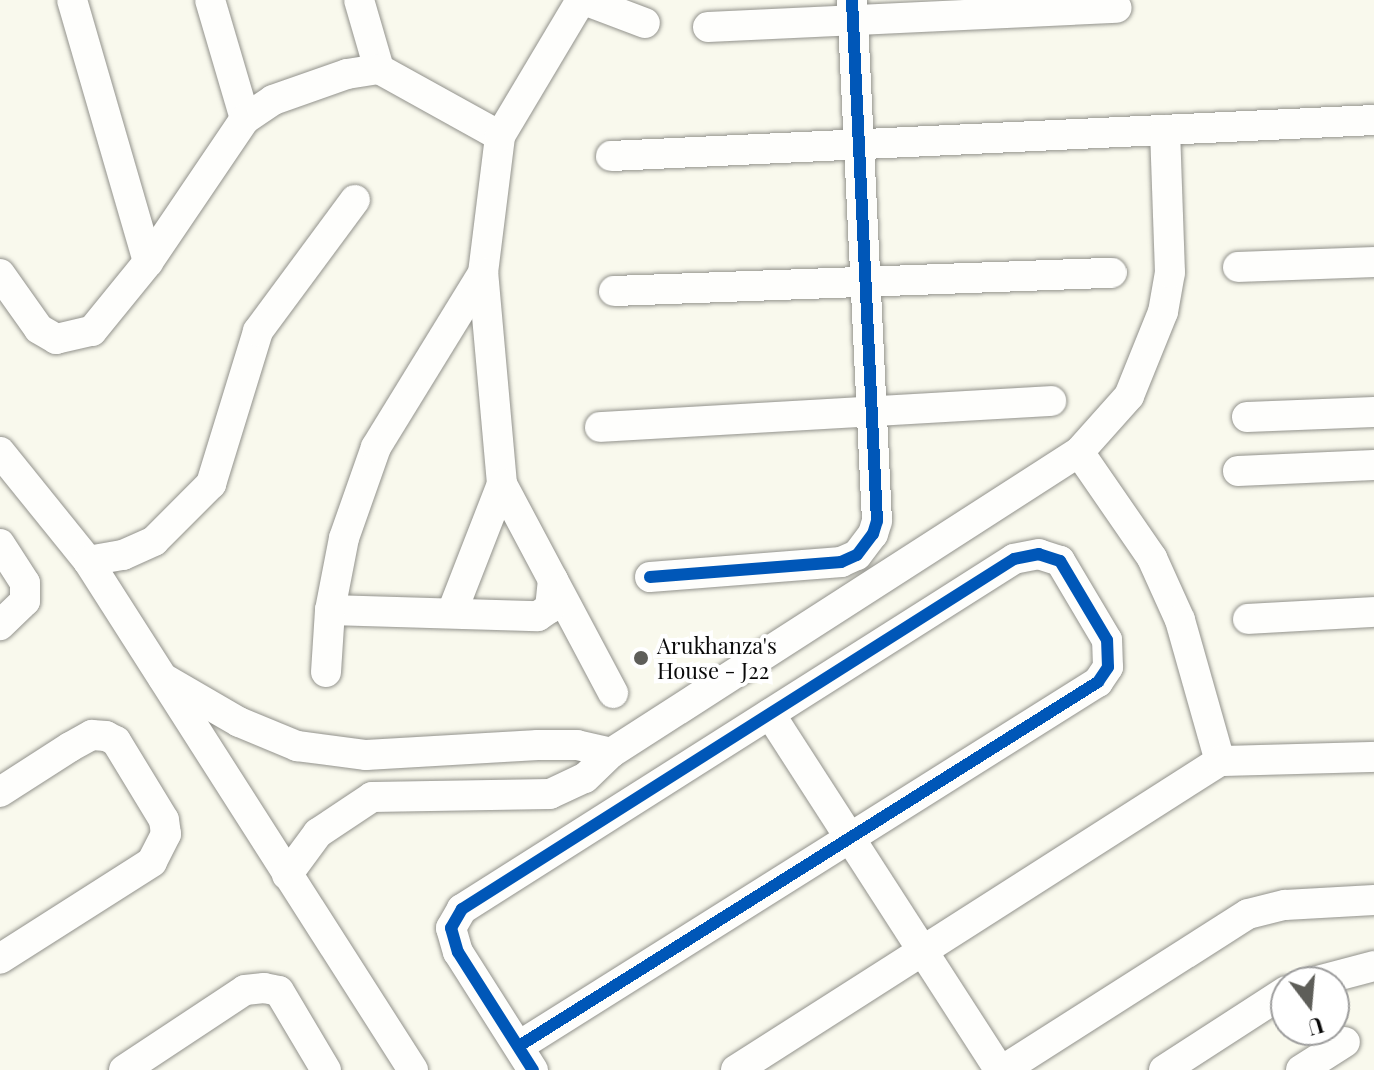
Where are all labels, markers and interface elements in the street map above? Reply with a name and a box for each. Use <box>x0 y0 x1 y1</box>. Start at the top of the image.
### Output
place label: Arukhanza's House - J22 <box>657 632 777 684</box>
marker: Arukhanza's House - J22 <box>632 649 650 667</box>
north arrow <box>1270 966 1350 1046</box>
text: U <box>1305 1011 1327 1044</box>

